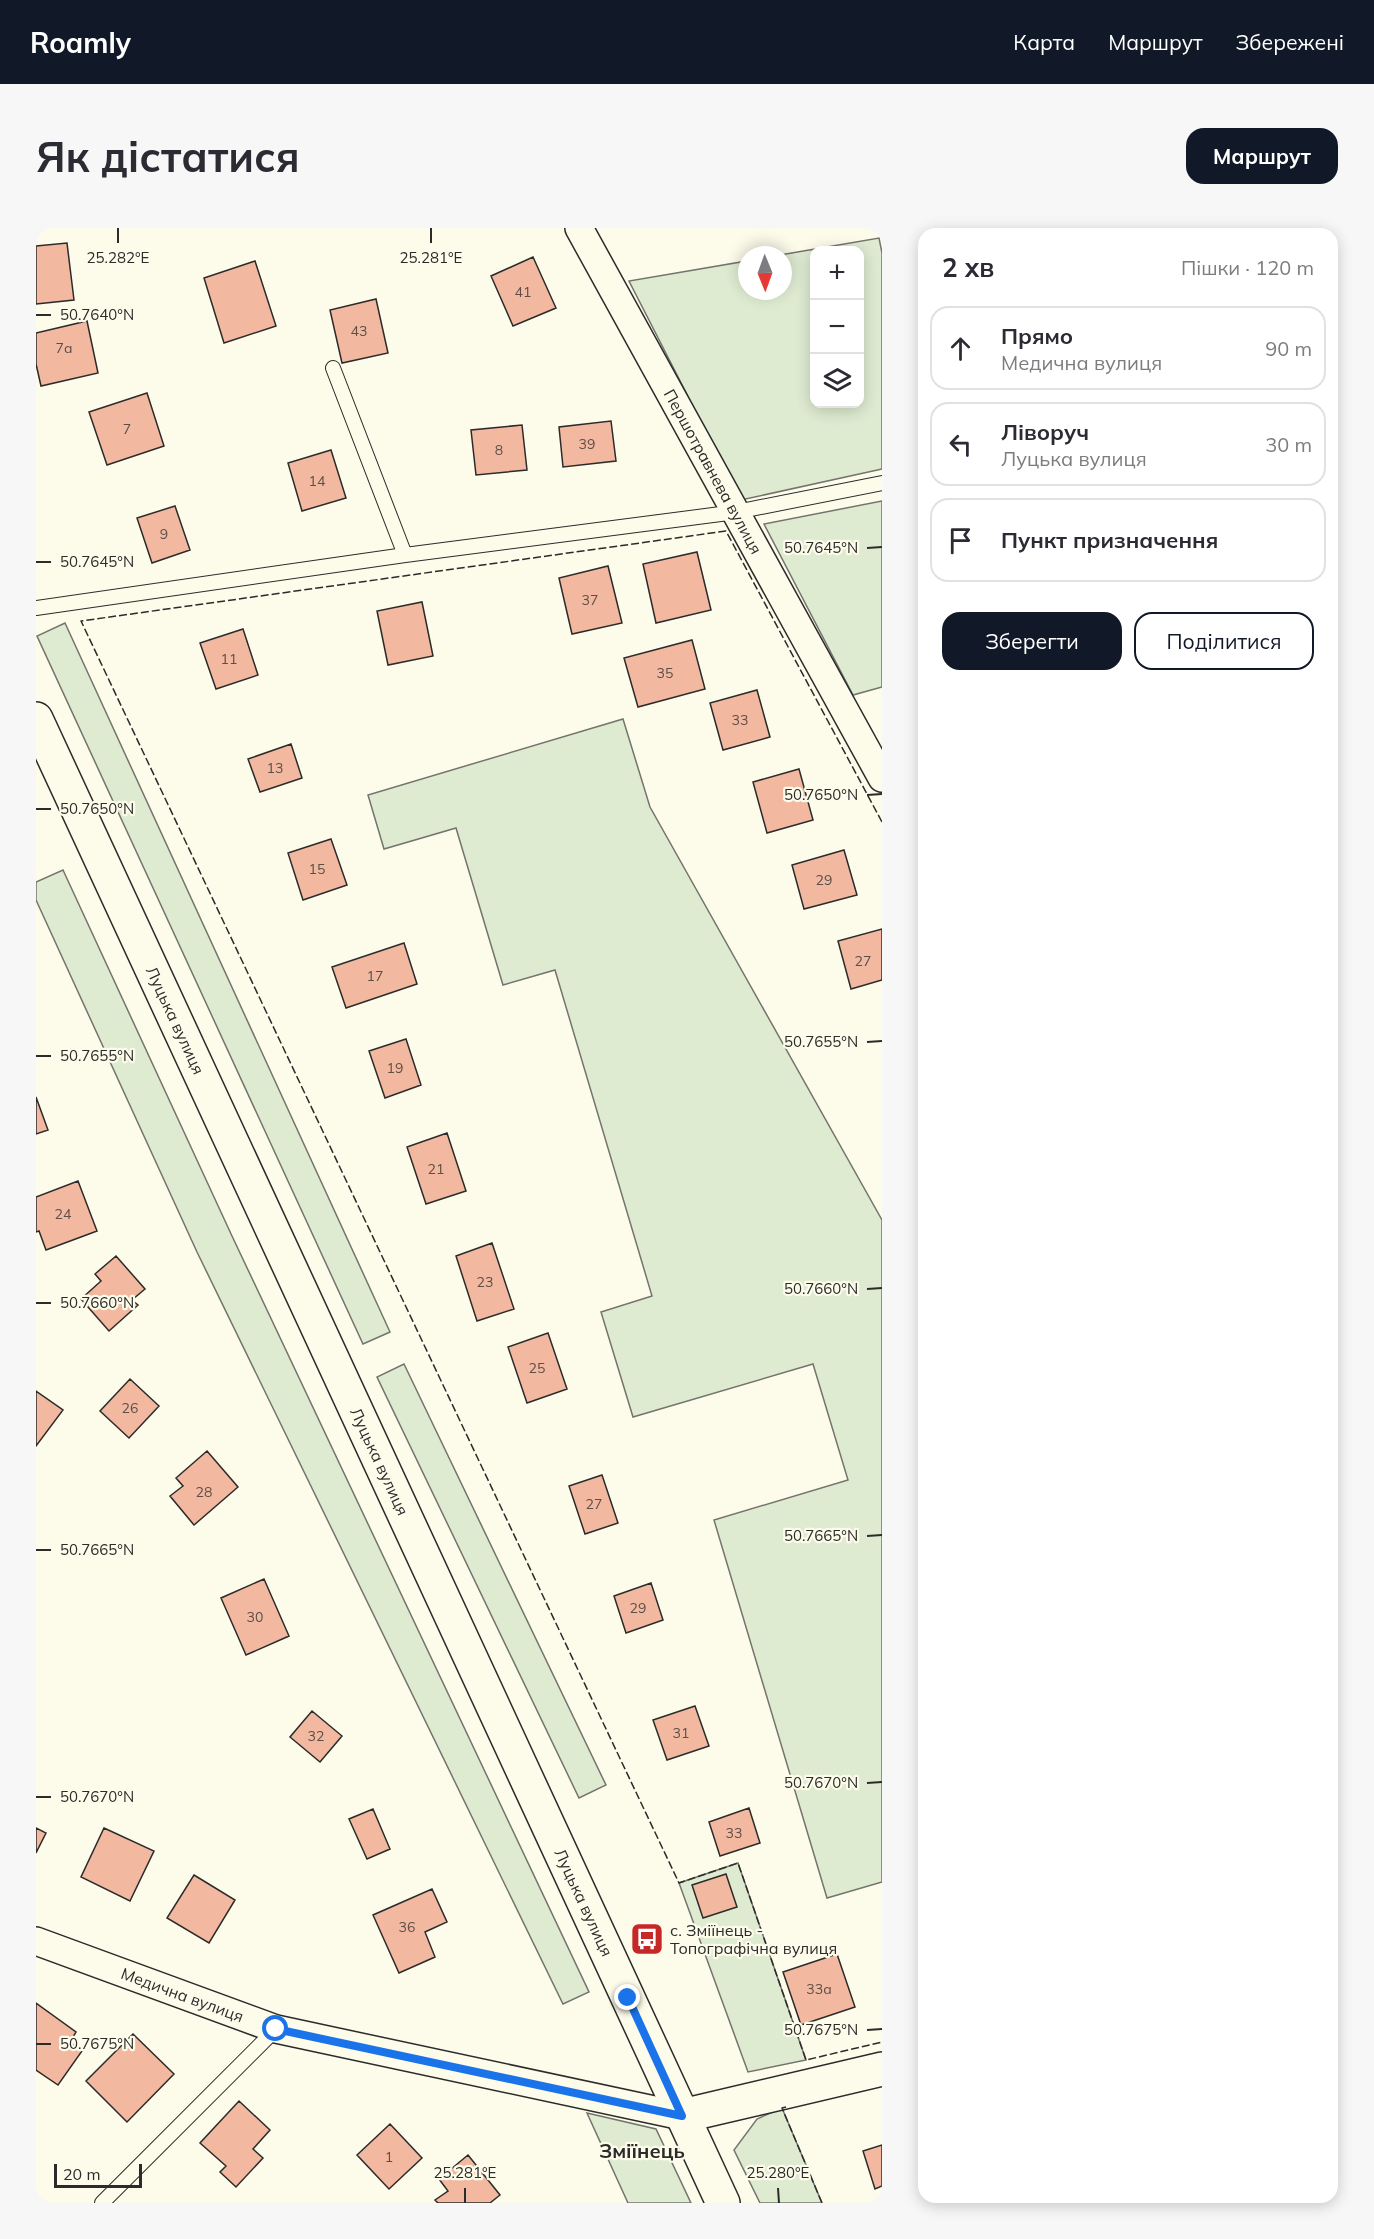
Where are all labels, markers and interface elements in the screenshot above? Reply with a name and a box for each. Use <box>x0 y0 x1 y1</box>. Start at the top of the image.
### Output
text: Roamly <box>30 25 131 60</box>
text: Карта <box>1013 29 1075 55</box>
text: Маршрут <box>1108 29 1203 55</box>
text: Збережені <box>1236 29 1344 55</box>
button: Маршрут <box>1186 128 1338 184</box>
text: Як дістатися <box>36 130 300 183</box>
north arrow <box>738 246 792 300</box>
map controls <box>810 246 864 408</box>
button: + <box>810 246 864 300</box>
text: 25.282°E <box>87 248 150 267</box>
text: 25.281°E <box>400 248 463 267</box>
text: 2 хв <box>942 251 994 284</box>
text: Пішки · 120 m <box>1181 255 1314 280</box>
house number: 41 <box>515 283 531 301</box>
button: − <box>810 300 864 354</box>
text: 50.7640°N <box>60 305 134 324</box>
house number: 43 <box>351 322 367 340</box>
text: Прямо <box>1001 322 1073 350</box>
icon: ahead <box>944 332 977 365</box>
text: 90 m <box>1265 336 1312 361</box>
house number: 7а <box>56 339 72 357</box>
text: Медична вулиця <box>1001 350 1162 375</box>
button: layers <box>810 354 864 408</box>
street label: Першотравнева вулиця <box>660 386 767 557</box>
text: Ліворуч <box>1001 418 1089 446</box>
house number: 7 <box>123 420 131 438</box>
icon: left <box>944 428 977 461</box>
text: 30 m <box>1265 432 1312 457</box>
house number: 39 <box>579 435 595 453</box>
house number: 8 <box>495 441 503 459</box>
text: Луцька вулиця <box>1001 446 1147 471</box>
house number: 14 <box>309 472 326 490</box>
icon: arrive <box>944 524 977 557</box>
house number: 9 <box>160 525 168 543</box>
text: Пункт призначення <box>1001 526 1218 554</box>
text: 50.7645°N <box>784 538 858 557</box>
text: 50.7645°N <box>60 552 134 571</box>
house number: 37 <box>582 591 598 609</box>
button: Зберегти <box>942 612 1122 670</box>
button: Поділитися <box>1134 612 1314 670</box>
house number: 11 <box>221 650 237 668</box>
house number: 35 <box>657 664 673 682</box>
house number: 33 <box>732 711 748 729</box>
house number: 13 <box>267 759 283 777</box>
text: 50.7650°N <box>784 785 858 804</box>
text: 50.7650°N <box>60 799 134 818</box>
house number: 15 <box>309 860 325 878</box>
house number: 29 <box>816 871 832 889</box>
house number: 27 <box>855 952 871 970</box>
street label: Луцька вулиця <box>142 963 209 1077</box>
house number: 17 <box>367 967 383 985</box>
text: 50.7655°N <box>784 1032 858 1051</box>
text: 50.7655°N <box>60 1046 134 1065</box>
house number: 19 <box>387 1059 403 1077</box>
house number: 21 <box>428 1160 444 1178</box>
house number: 24 <box>55 1205 72 1223</box>
house number: 23 <box>477 1273 493 1291</box>
text: 50.7660°N <box>784 1279 858 1298</box>
text: 50.7660°N <box>60 1293 134 1312</box>
house number: 25 <box>529 1359 545 1377</box>
house number: 26 <box>122 1399 138 1417</box>
street label: Луцька вулиця <box>346 1404 413 1518</box>
house number: 28 <box>196 1483 212 1501</box>
house number: 27 <box>586 1495 602 1513</box>
text: 50.7665°N <box>784 1526 858 1545</box>
text: 50.7665°N <box>60 1540 134 1559</box>
house number: 29 <box>630 1599 646 1617</box>
house number: 30 <box>247 1608 263 1626</box>
house number: 31 <box>673 1724 689 1742</box>
house number: 32 <box>308 1727 324 1745</box>
text: 50.7670°N <box>784 1773 858 1792</box>
text: 50.7670°N <box>60 1787 134 1806</box>
house number: 33 <box>726 1824 742 1842</box>
street label: Луцька вулиця <box>550 1845 617 1959</box>
house number: 36 <box>399 1918 415 1936</box>
place label: с. Зміїнець - Топографічна вулиця <box>670 1920 837 1958</box>
bus stop icon: с. Зміїнець - Топографічна вулиця <box>629 1921 665 1957</box>
street label: Медична вулиця <box>118 1963 246 2026</box>
house number: 33а <box>806 1980 832 1998</box>
route end <box>614 1984 640 2010</box>
route start <box>262 2015 288 2041</box>
text: 50.7675°N <box>784 2020 858 2039</box>
text: 50.7675°N <box>60 2034 134 2053</box>
district label: Зміїнець <box>599 2138 685 2163</box>
house number: 1 <box>385 2148 393 2166</box>
scale bar <box>54 2161 142 2188</box>
text: 25.281°E <box>434 2163 497 2182</box>
text: 25.280°E <box>747 2163 810 2182</box>
text: 20 m <box>63 2164 100 2184</box>

